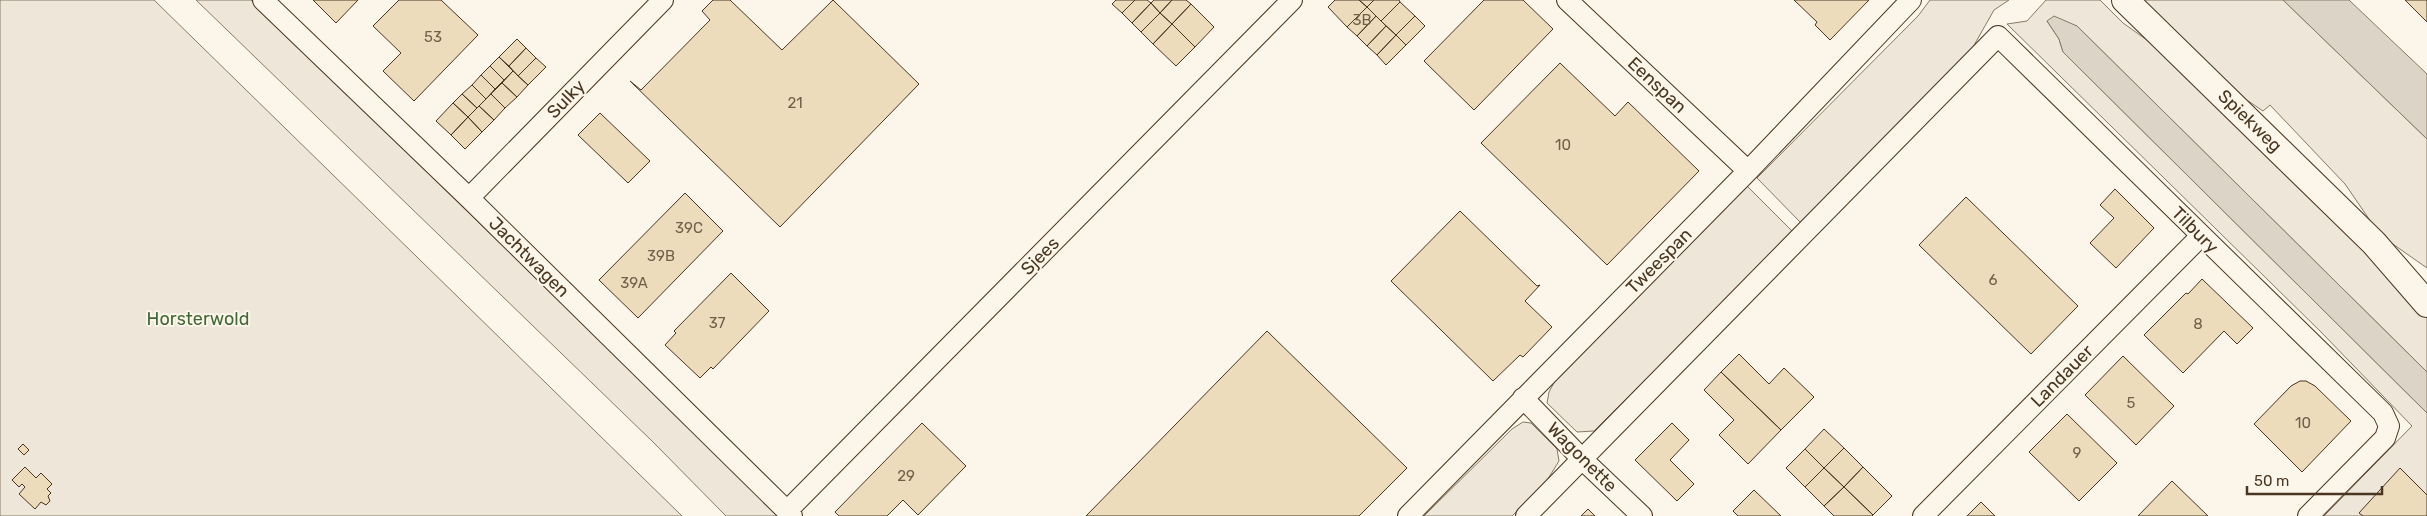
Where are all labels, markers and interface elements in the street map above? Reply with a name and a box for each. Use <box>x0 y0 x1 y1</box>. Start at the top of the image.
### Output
house number: 3B <box>1352 11 1372 29</box>
house number: 53 <box>424 28 442 46</box>
street label: Eenspan <box>1623 52 1691 118</box>
street label: Sulky <box>542 75 590 123</box>
street label: Spiekweg <box>2213 85 2287 157</box>
house number: 21 <box>787 94 803 112</box>
house number: 10 <box>1555 136 1571 154</box>
street label: Tilbury <box>2167 202 2223 258</box>
street label: Jachtwagen <box>484 212 574 302</box>
house number: 39C <box>675 219 703 237</box>
street label: Tweespan <box>1621 223 1697 299</box>
street label: Sjees <box>1016 232 1064 280</box>
house number: 39B <box>647 247 675 265</box>
house number: 6 <box>1988 271 1998 289</box>
house number: 39A <box>620 274 648 292</box>
park label: Horsterwold <box>147 308 249 330</box>
house number: 37 <box>709 314 726 332</box>
house number: 8 <box>2193 315 2203 333</box>
street label: Landauer <box>2026 340 2098 412</box>
house number: 5 <box>2127 394 2136 412</box>
house number: 10 <box>2295 414 2311 432</box>
street label: Wagonette <box>1542 417 1622 497</box>
house number: 9 <box>2073 444 2082 462</box>
scale bar <box>2247 464 2382 496</box>
house number: 29 <box>897 467 915 485</box>
text: 50 m <box>2254 472 2289 490</box>

